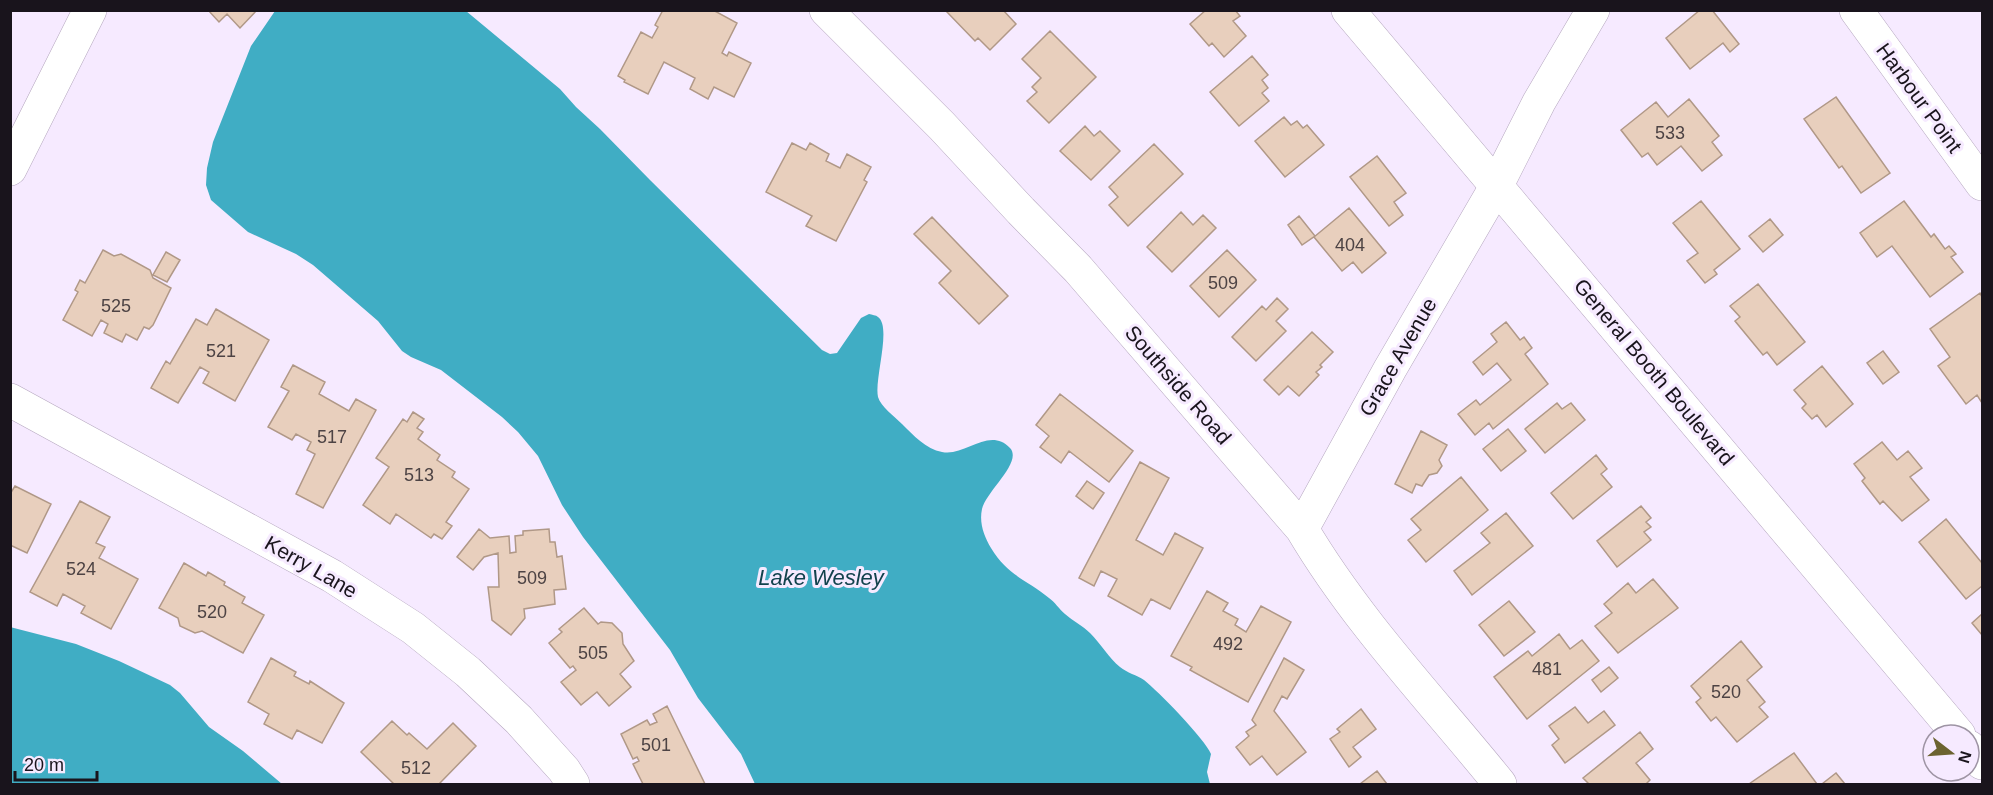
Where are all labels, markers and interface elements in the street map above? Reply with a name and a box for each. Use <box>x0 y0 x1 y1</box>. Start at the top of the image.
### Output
street label: Harbour Point <box>1872 39 1967 157</box>
house number: 533 <box>1655 123 1685 143</box>
house number: 404 <box>1335 235 1365 255</box>
house number: 509 <box>1208 273 1238 293</box>
street label: General Booth Boulevard <box>1570 274 1739 469</box>
street label: Grace Avenue <box>1354 294 1441 420</box>
house number: 525 <box>101 296 131 316</box>
street label: Southside Road <box>1121 321 1236 449</box>
house number: 521 <box>206 341 236 361</box>
house number: 517 <box>317 427 347 447</box>
house number: 513 <box>404 465 434 485</box>
street label: Kerry Lane <box>261 531 361 602</box>
house number: 524 <box>66 559 96 579</box>
water label: Lake Wesley <box>758 565 886 590</box>
house number: 509 <box>517 568 547 588</box>
house number: 520 <box>197 602 227 622</box>
house number: 492 <box>1213 634 1243 654</box>
house number: 505 <box>578 643 608 663</box>
house number: 481 <box>1532 659 1562 679</box>
house number: 520 <box>1711 682 1741 702</box>
north arrow <box>1921 723 1981 783</box>
house number: 501 <box>641 735 671 755</box>
scale bar <box>15 744 98 782</box>
text: N <box>1955 749 1975 765</box>
text: 20 m <box>24 755 64 775</box>
house number: 512 <box>401 758 431 778</box>

